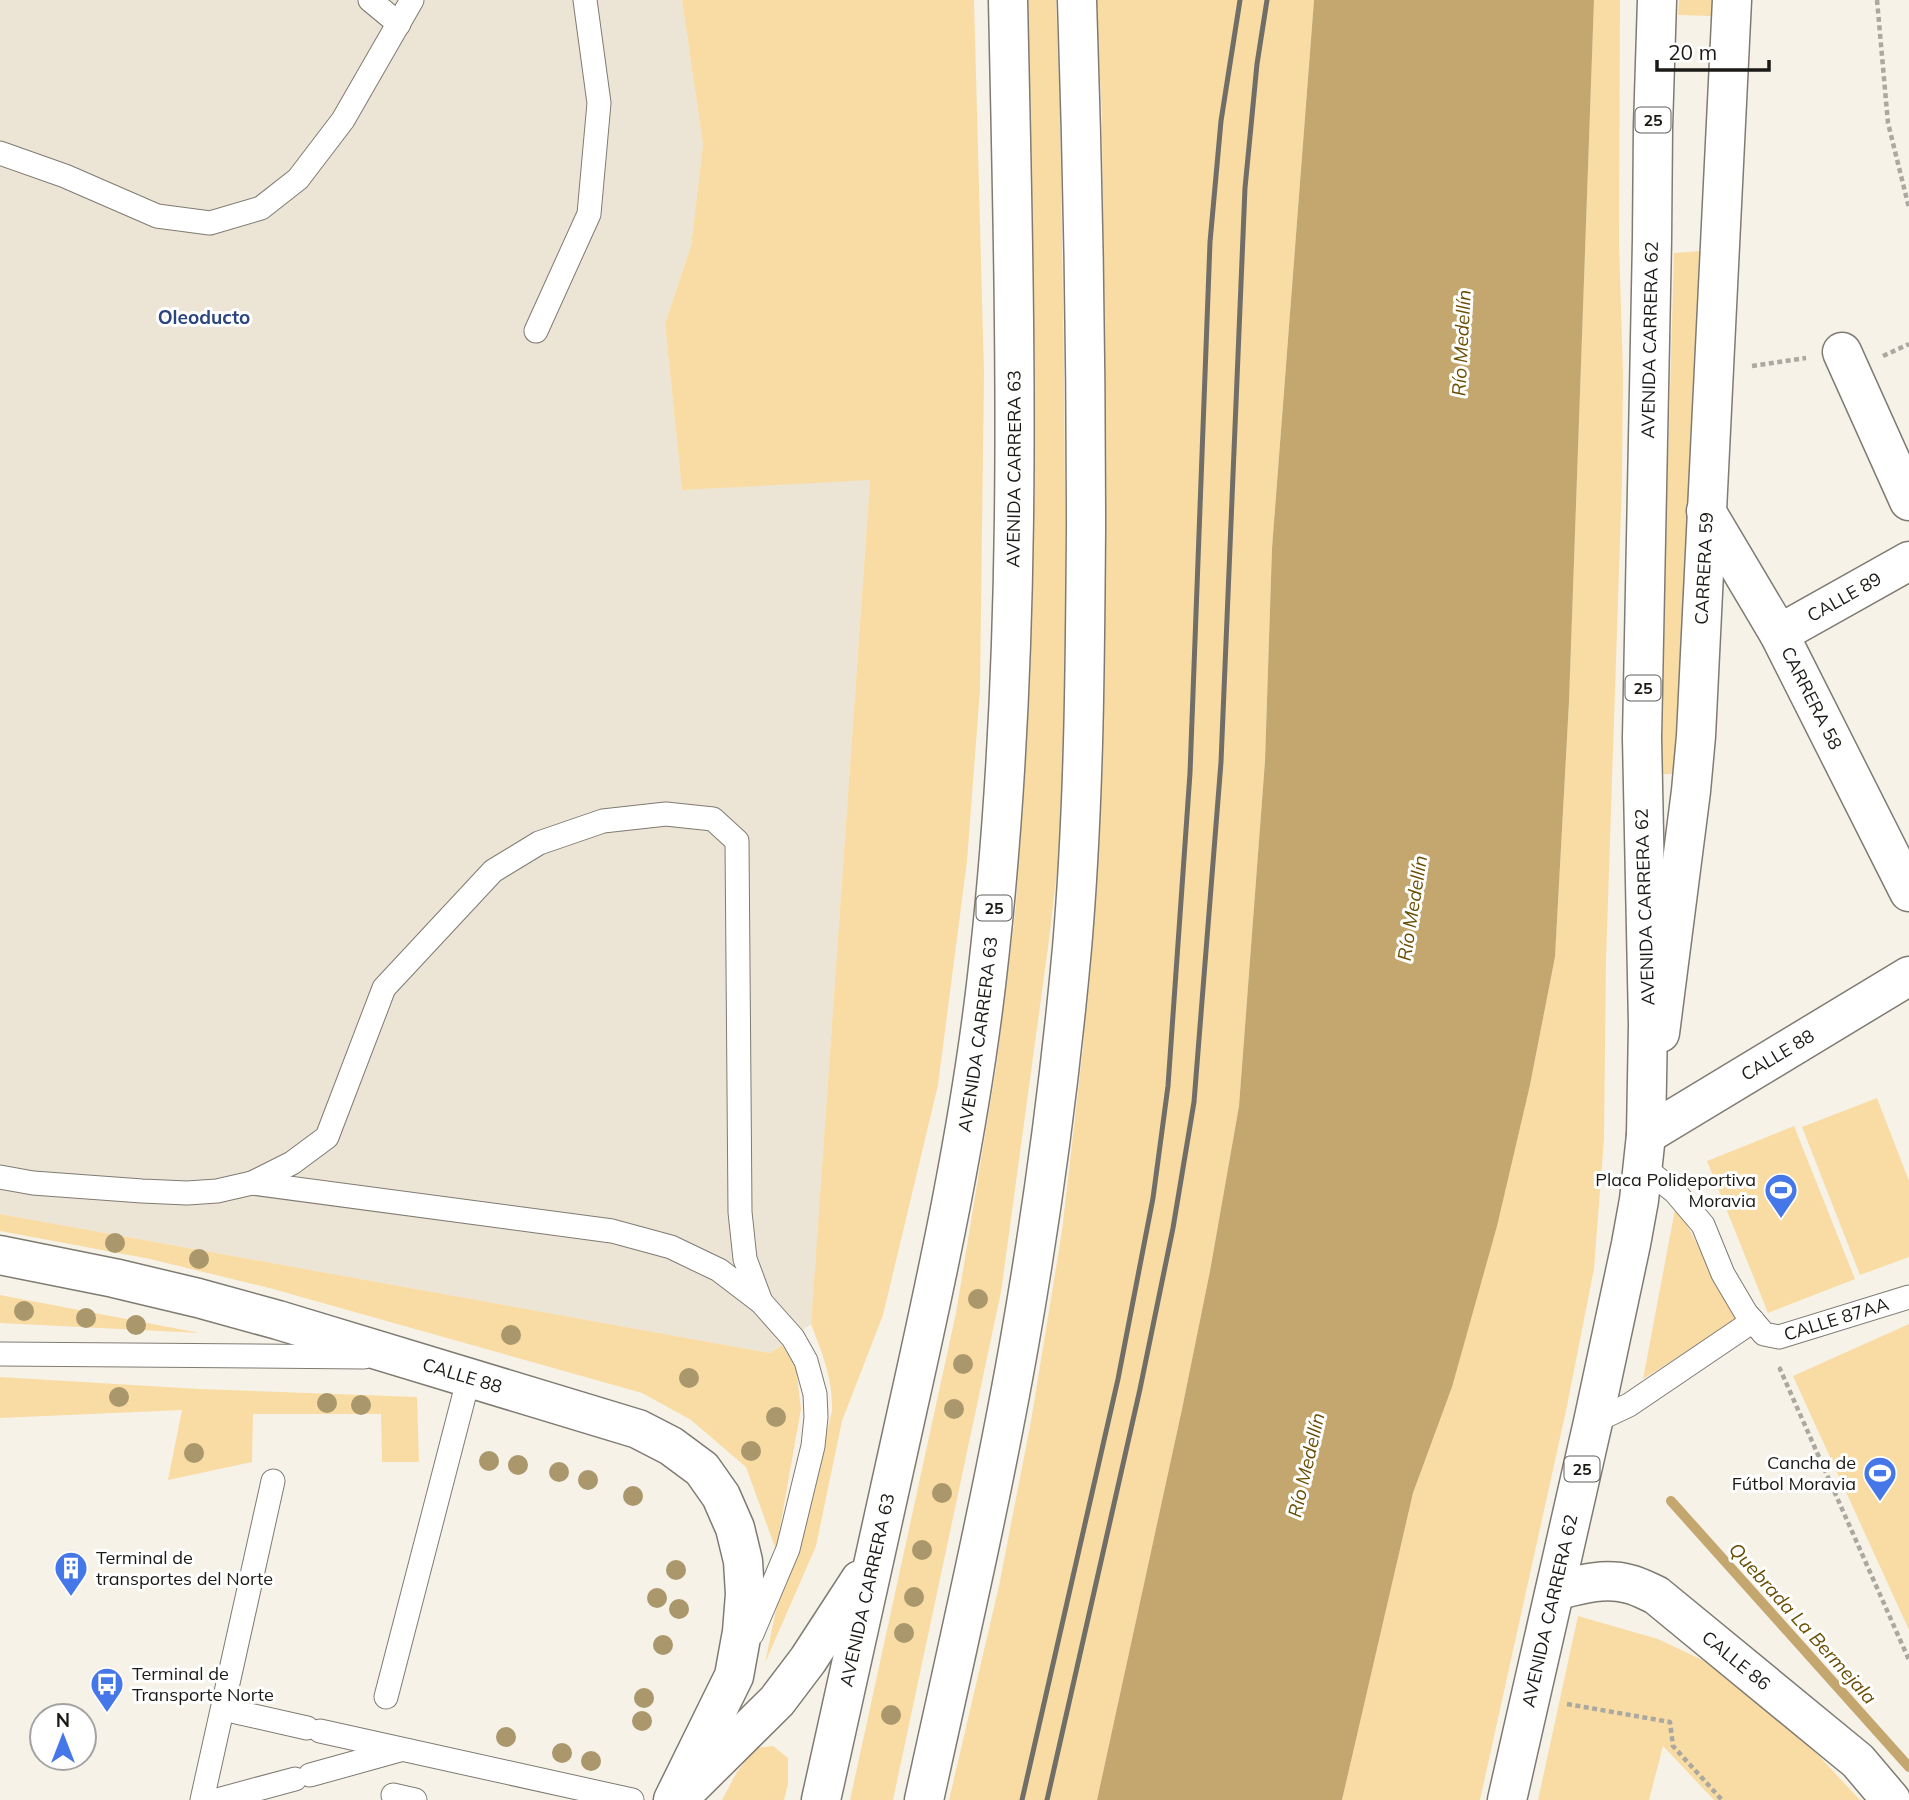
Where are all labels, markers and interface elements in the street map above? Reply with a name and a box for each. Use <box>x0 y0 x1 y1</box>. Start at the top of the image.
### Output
scale bar <box>1657 28 1769 72</box>
text: 20 m <box>1668 39 1717 65</box>
road number: 25 <box>1636 108 1670 132</box>
street label: AVENIDA CARRERA 62 <box>1636 241 1663 439</box>
water label: Río Medellín <box>1446 289 1476 397</box>
district label: Oleoducto <box>158 305 250 329</box>
street label: AVENIDA CARRERA 63 <box>1001 370 1026 568</box>
street label: CARRERA 59 <box>1689 512 1718 625</box>
street label: CALLE 89 <box>1803 567 1885 627</box>
street label: CARRERA 58 <box>1776 643 1847 753</box>
road number: 25 <box>1626 676 1660 701</box>
street label: AVENIDA CARRERA 62 <box>1630 808 1659 1006</box>
water label: Río Medellín <box>1392 853 1432 963</box>
road number: 25 <box>976 896 1012 920</box>
street label: AVENIDA CARRERA 63 <box>952 935 1002 1134</box>
street label: CALLE 88 <box>1737 1024 1818 1086</box>
place label: Placa Polideportiva Moravia <box>1595 1168 1756 1212</box>
sports icon: Placa Polideportiva Moravia <box>1762 1171 1800 1220</box>
street label: CALLE 87AA <box>1781 1292 1891 1346</box>
street label: CALLE 88 <box>420 1352 505 1398</box>
water label: Río Medellín <box>1282 1410 1330 1520</box>
place label: Cancha de Fútbol Moravia <box>1732 1451 1856 1495</box>
sports icon: Cancha de Fútbol Moravia <box>1861 1454 1899 1503</box>
road number: 25 <box>1564 1456 1600 1482</box>
street label: AVENIDA CARRERA 63 <box>834 1491 900 1689</box>
street label: AVENIDA CARRERA 62 <box>1516 1512 1583 1709</box>
water label: Quebrada La Bermejala <box>1724 1537 1882 1709</box>
place label: Terminal de transportes del Norte <box>96 1546 273 1590</box>
building icon: Terminal de transportes del Norte <box>52 1549 90 1598</box>
street label: CALLE 86 <box>1697 1626 1775 1695</box>
place label: Terminal de Transporte Norte <box>132 1662 274 1706</box>
bus stop icon: Terminal de Transporte Norte <box>88 1665 126 1714</box>
north arrow <box>28 1702 98 1772</box>
text: N <box>56 1708 70 1732</box>

